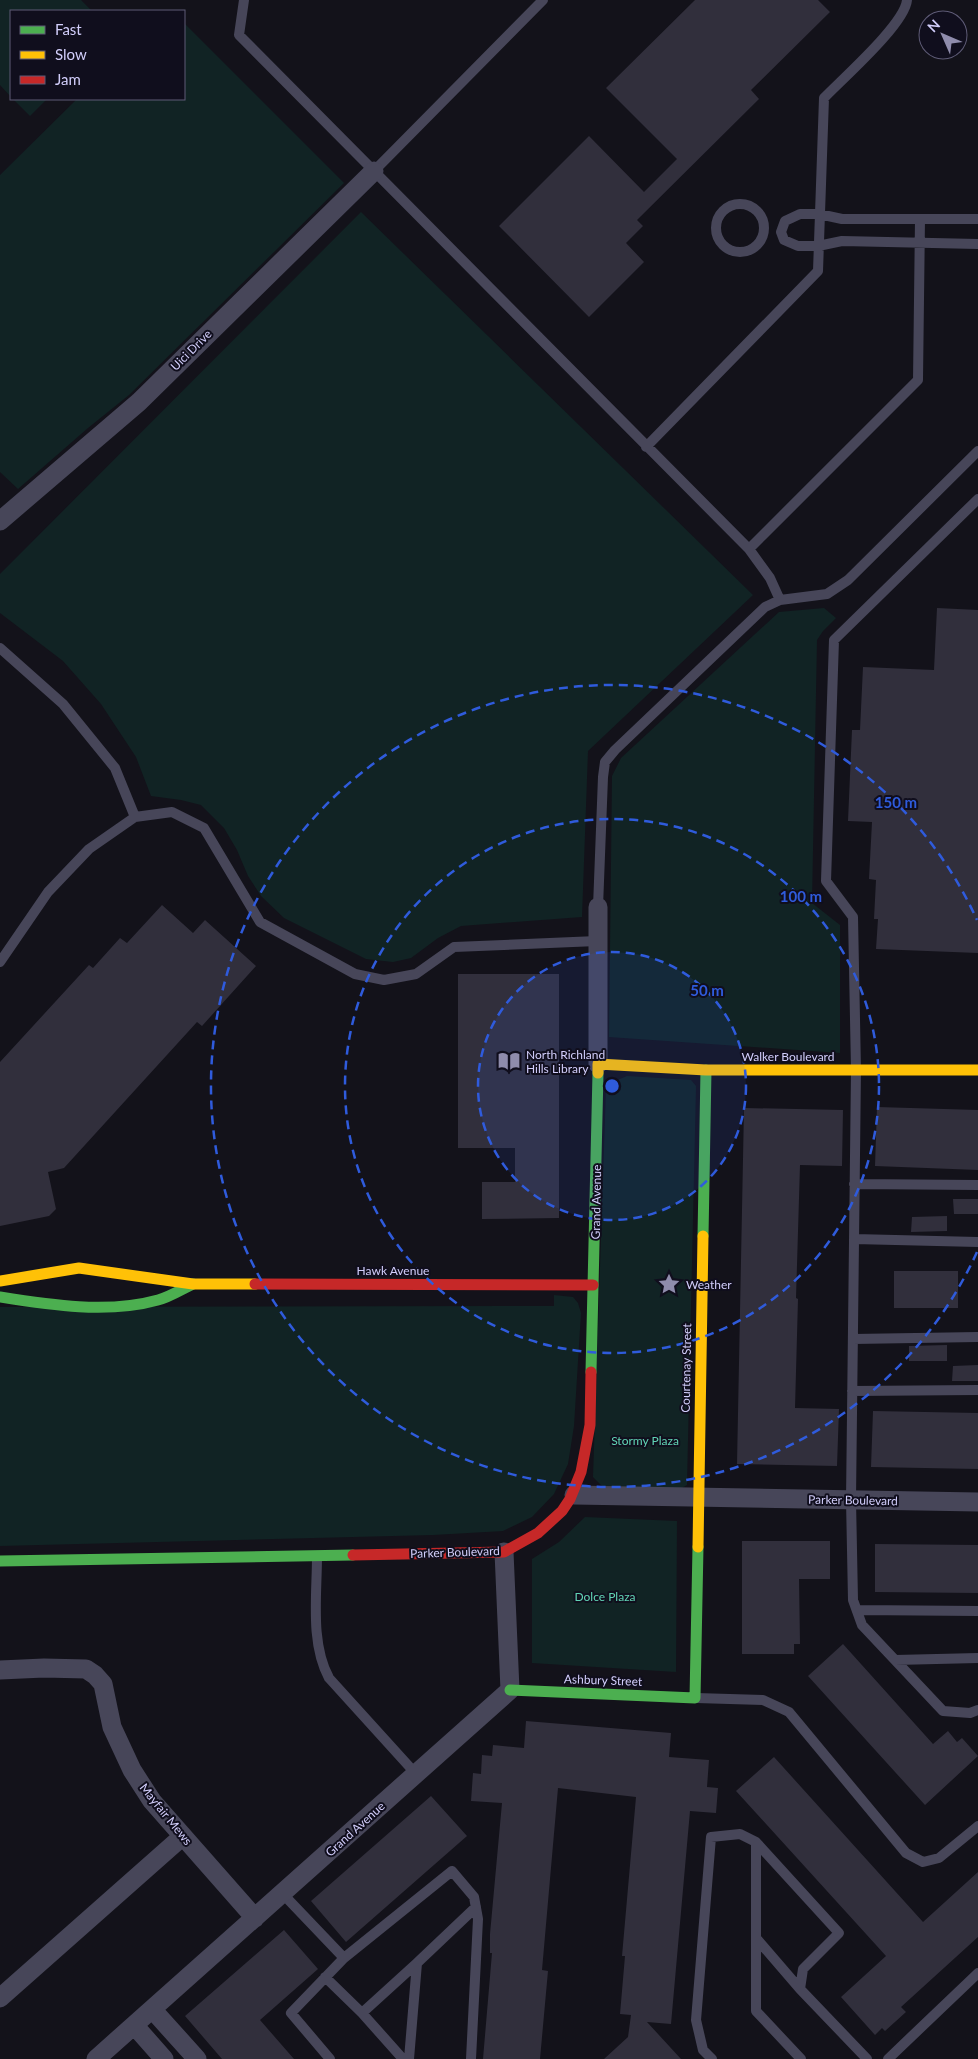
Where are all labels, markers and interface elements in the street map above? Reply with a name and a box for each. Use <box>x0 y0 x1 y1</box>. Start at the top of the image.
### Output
legend <box>10 10 185 100</box>
north arrow <box>918 10 968 60</box>
text: N <box>924 16 943 35</box>
text: Fast <box>55 20 82 38</box>
text: Slow <box>55 45 87 63</box>
text: Jam <box>55 70 81 88</box>
street label: Uici Drive <box>167 326 215 374</box>
text: 150 m <box>875 793 917 811</box>
text: 100 m <box>780 887 822 905</box>
text: 50 m <box>690 981 724 999</box>
place label: North Richland Hills Library <box>526 1047 605 1076</box>
library icon: North Richland Hills Library <box>496 1048 522 1074</box>
street label: Walker Boulevard <box>742 1049 834 1064</box>
centre of rings <box>603 1077 621 1095</box>
street label: Grand Avenue <box>588 1165 604 1239</box>
street label: Hawk Avenue <box>357 1263 429 1278</box>
place icon: Weather <box>656 1271 682 1297</box>
place label: Weather <box>686 1277 732 1292</box>
street label: Courtenay Street <box>678 1322 694 1413</box>
park label: Stormy Plaza <box>611 1433 679 1448</box>
street label: Parker Boulevard <box>808 1492 898 1508</box>
street label: Parker Boulevard <box>410 1543 500 1561</box>
park label: Dolce Plaza <box>574 1589 636 1604</box>
street label: Ashbury Street <box>564 1671 643 1689</box>
street label: Mayfair Mews <box>137 1780 195 1848</box>
street label: Grand Avenue <box>322 1798 388 1860</box>

